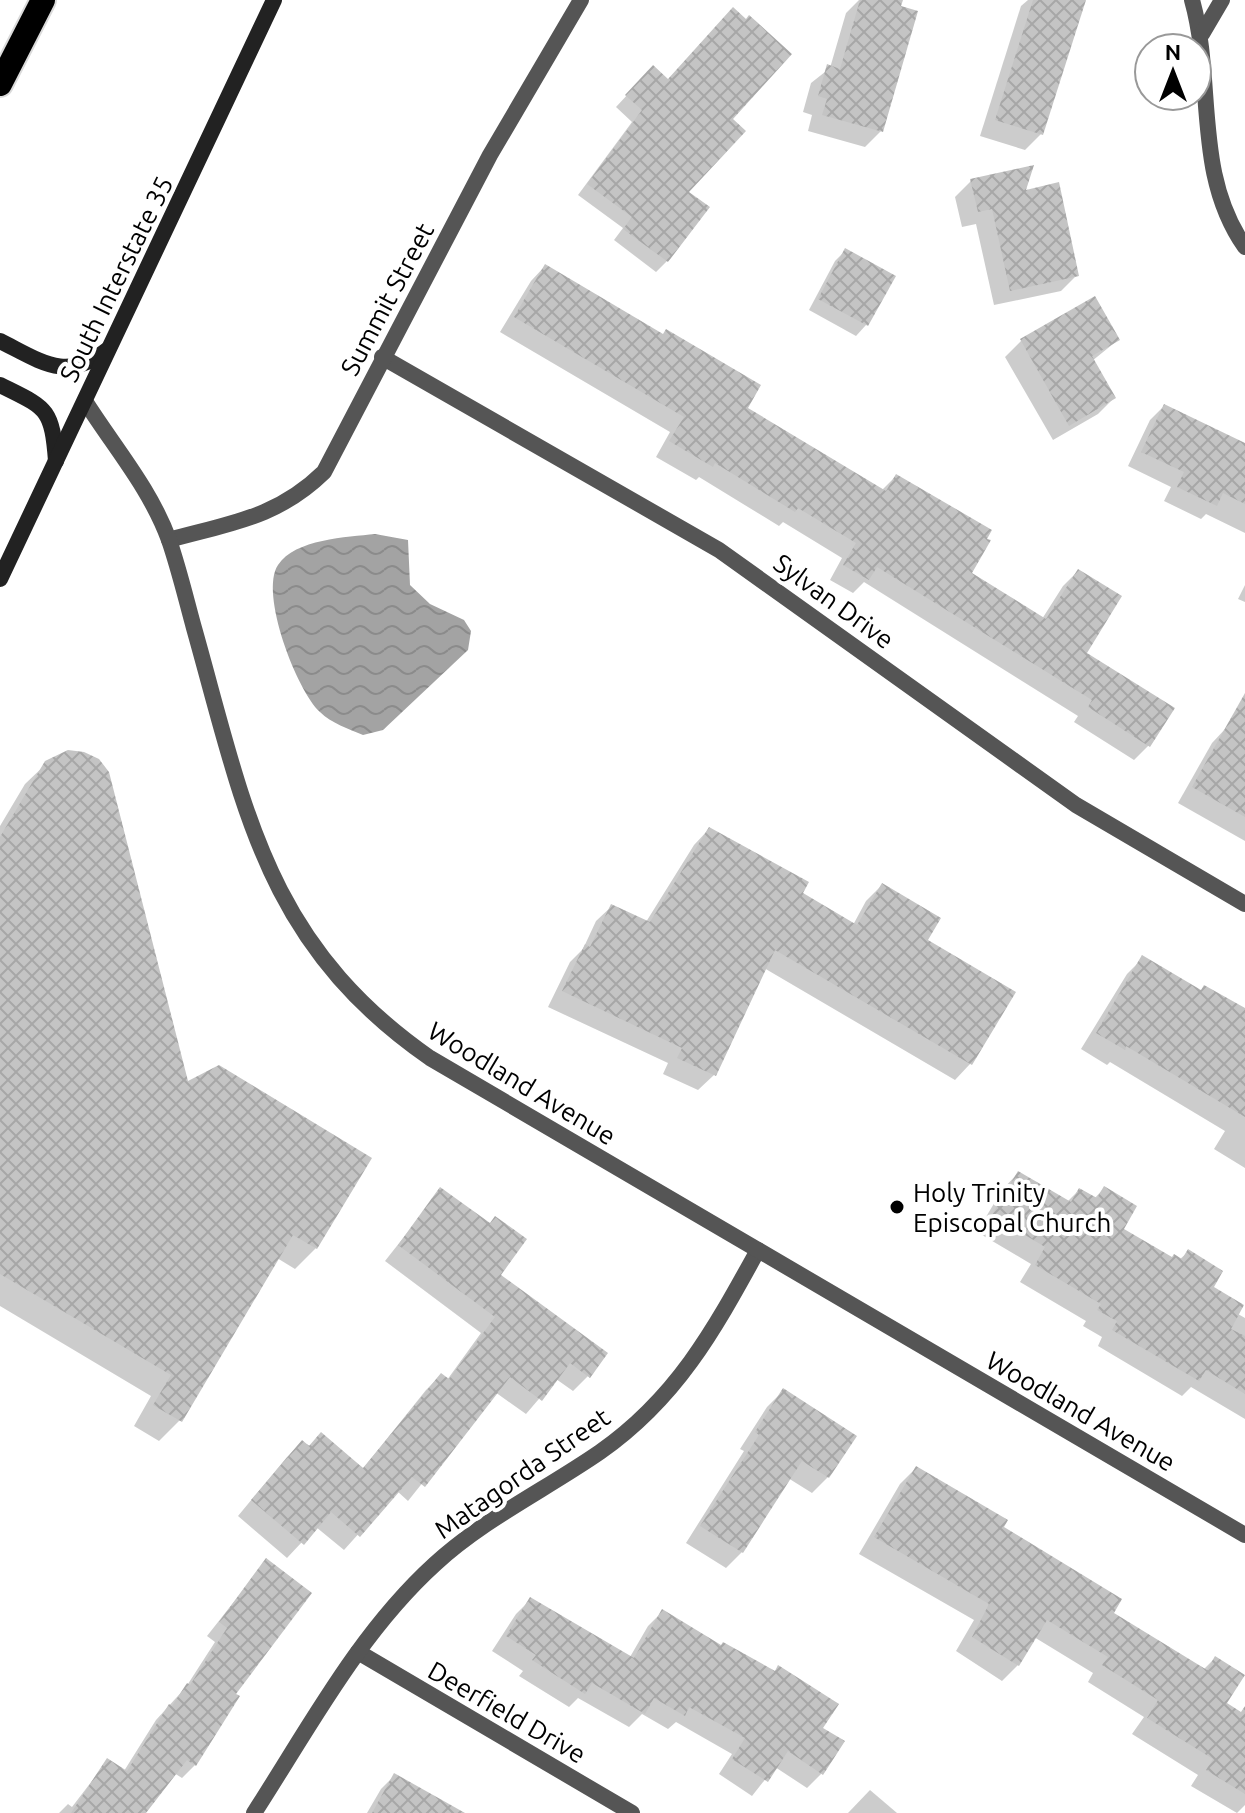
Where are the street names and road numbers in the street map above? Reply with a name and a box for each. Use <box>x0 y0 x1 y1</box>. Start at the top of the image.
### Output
street label: South Interstate 35 <box>54 171 178 387</box>
street label: Summit Street <box>335 218 439 380</box>
street label: Sylvan Drive <box>768 548 900 654</box>
street label: Woodland Avenue <box>423 1016 621 1150</box>
street label: Woodland Avenue <box>981 1345 1181 1477</box>
street label: Matagorda Street <box>429 1402 615 1544</box>
street label: Deerfield Drive <box>423 1655 591 1769</box>

